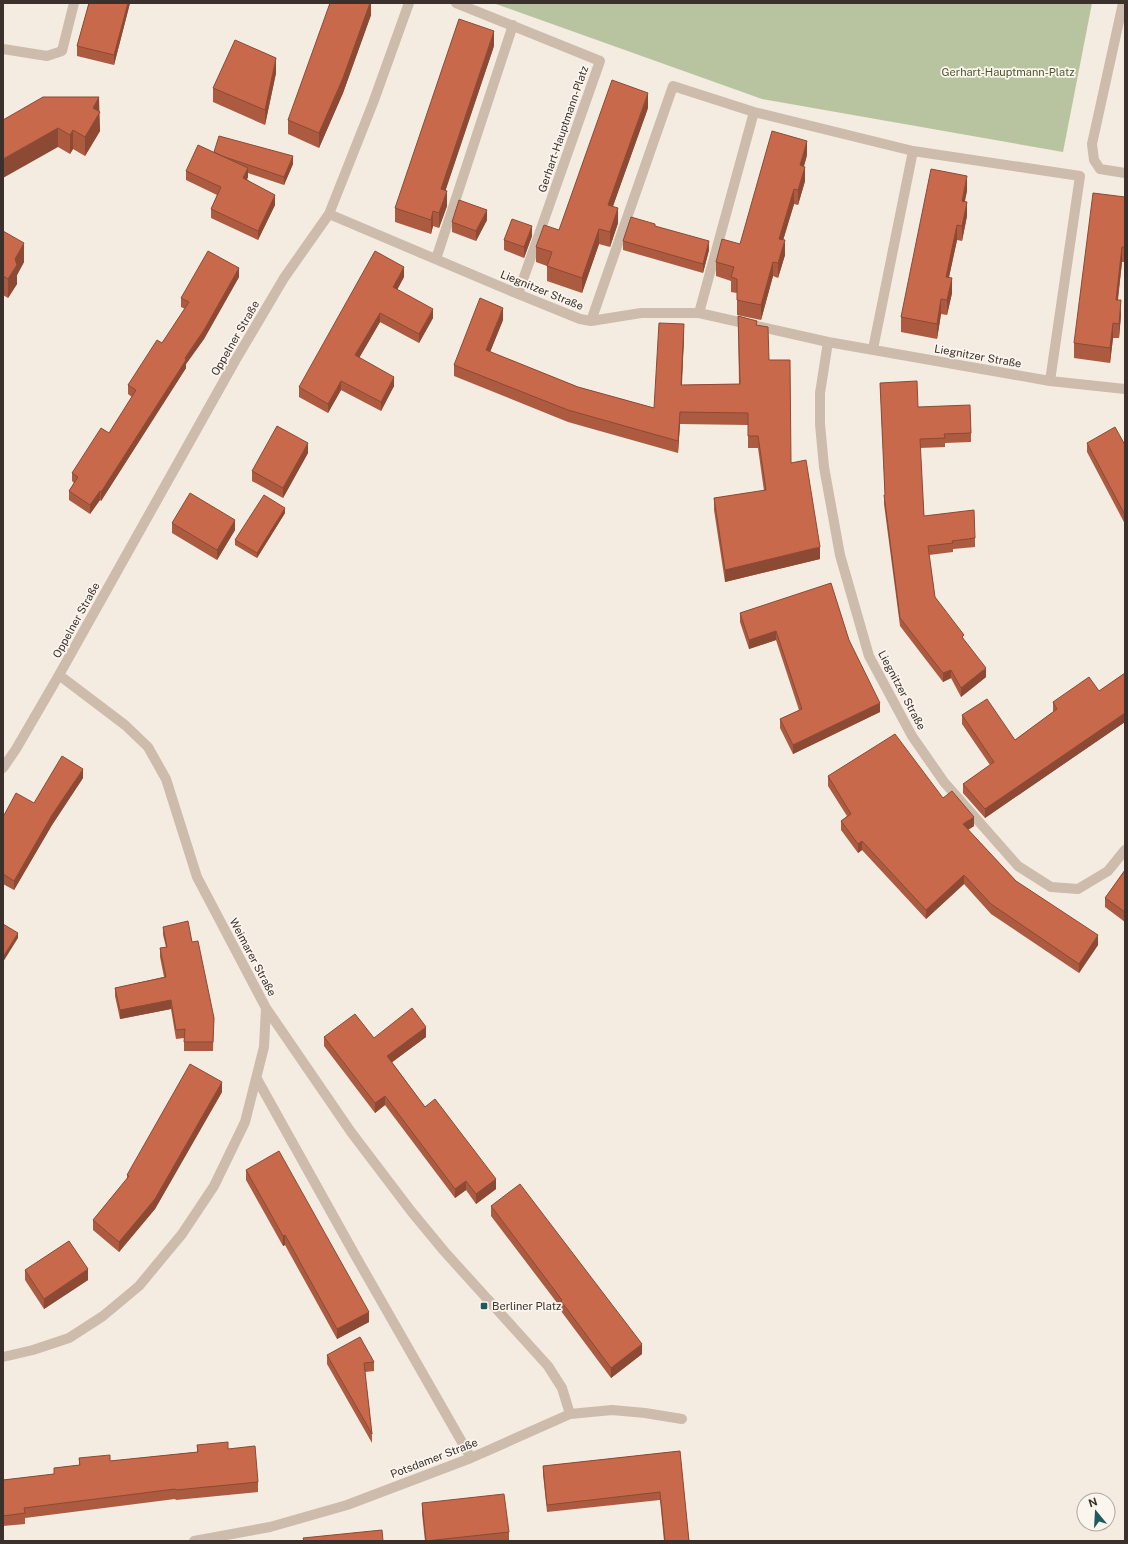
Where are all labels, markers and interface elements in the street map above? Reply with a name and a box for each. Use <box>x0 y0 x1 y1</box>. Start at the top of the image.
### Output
street label: Gerhart-Hauptmann-Platz <box>536 64 590 194</box>
park label: Gerhart-Hauptmann-Platz <box>942 66 1074 78</box>
street label: Liegnitzer Straße <box>499 268 585 312</box>
street label: Oppelner Straße <box>209 298 261 378</box>
street label: Liegnitzer Straße <box>934 342 1022 370</box>
street label: Oppelner Straße <box>50 580 102 660</box>
street label: Liegnitzer Straße <box>876 648 928 732</box>
street label: Weimarer Straße <box>227 916 279 998</box>
place label: Berliner Platz <box>492 1300 561 1312</box>
marker: Berliner Platz <box>479 1301 489 1311</box>
street label: Potsdamer Straße <box>389 1436 479 1480</box>
north arrow <box>1076 1492 1116 1532</box>
text: N <box>1087 1495 1099 1510</box>

